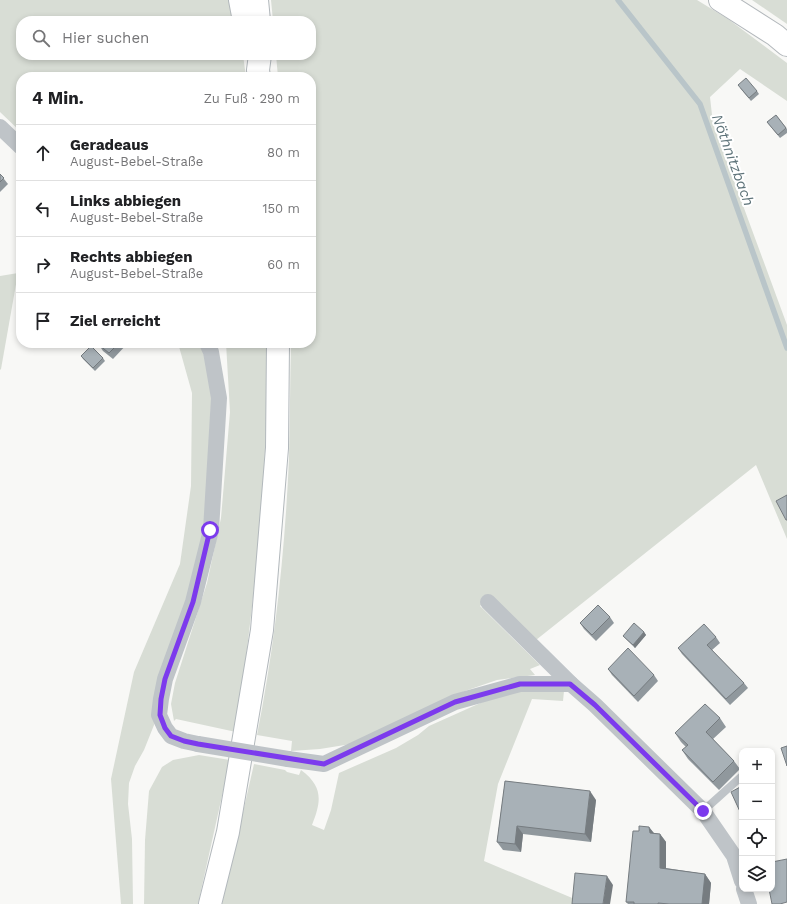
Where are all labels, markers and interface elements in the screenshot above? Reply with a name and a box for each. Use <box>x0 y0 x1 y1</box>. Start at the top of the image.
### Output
search box <box>16 16 316 60</box>
icon: search <box>30 27 52 49</box>
text: Hier suchen <box>62 29 149 47</box>
text: 4 Min. <box>32 88 84 108</box>
text: Zu Fuß · 290 m <box>204 91 300 106</box>
water label: Nöthnitzbach <box>708 112 758 208</box>
text: Geradeaus <box>70 136 149 154</box>
icon: ahead <box>32 142 54 164</box>
text: 80 m <box>267 145 300 160</box>
text: August-Bebel-Straße <box>70 154 203 169</box>
text: Links abbiegen <box>70 192 181 210</box>
icon: left <box>32 198 54 220</box>
text: 150 m <box>262 201 300 216</box>
text: August-Bebel-Straße <box>70 210 203 225</box>
text: Rechts abbiegen <box>70 248 192 266</box>
icon: right <box>32 254 54 276</box>
text: 60 m <box>267 257 300 272</box>
text: August-Bebel-Straße <box>70 266 203 281</box>
icon: arrive <box>32 310 54 332</box>
text: Ziel erreicht <box>70 312 160 330</box>
route start <box>201 521 219 539</box>
map controls <box>739 748 775 892</box>
button: + <box>739 748 775 784</box>
button: − <box>739 784 775 820</box>
route end <box>694 802 712 820</box>
button: locate <box>739 820 775 856</box>
button: layers <box>739 856 775 892</box>

